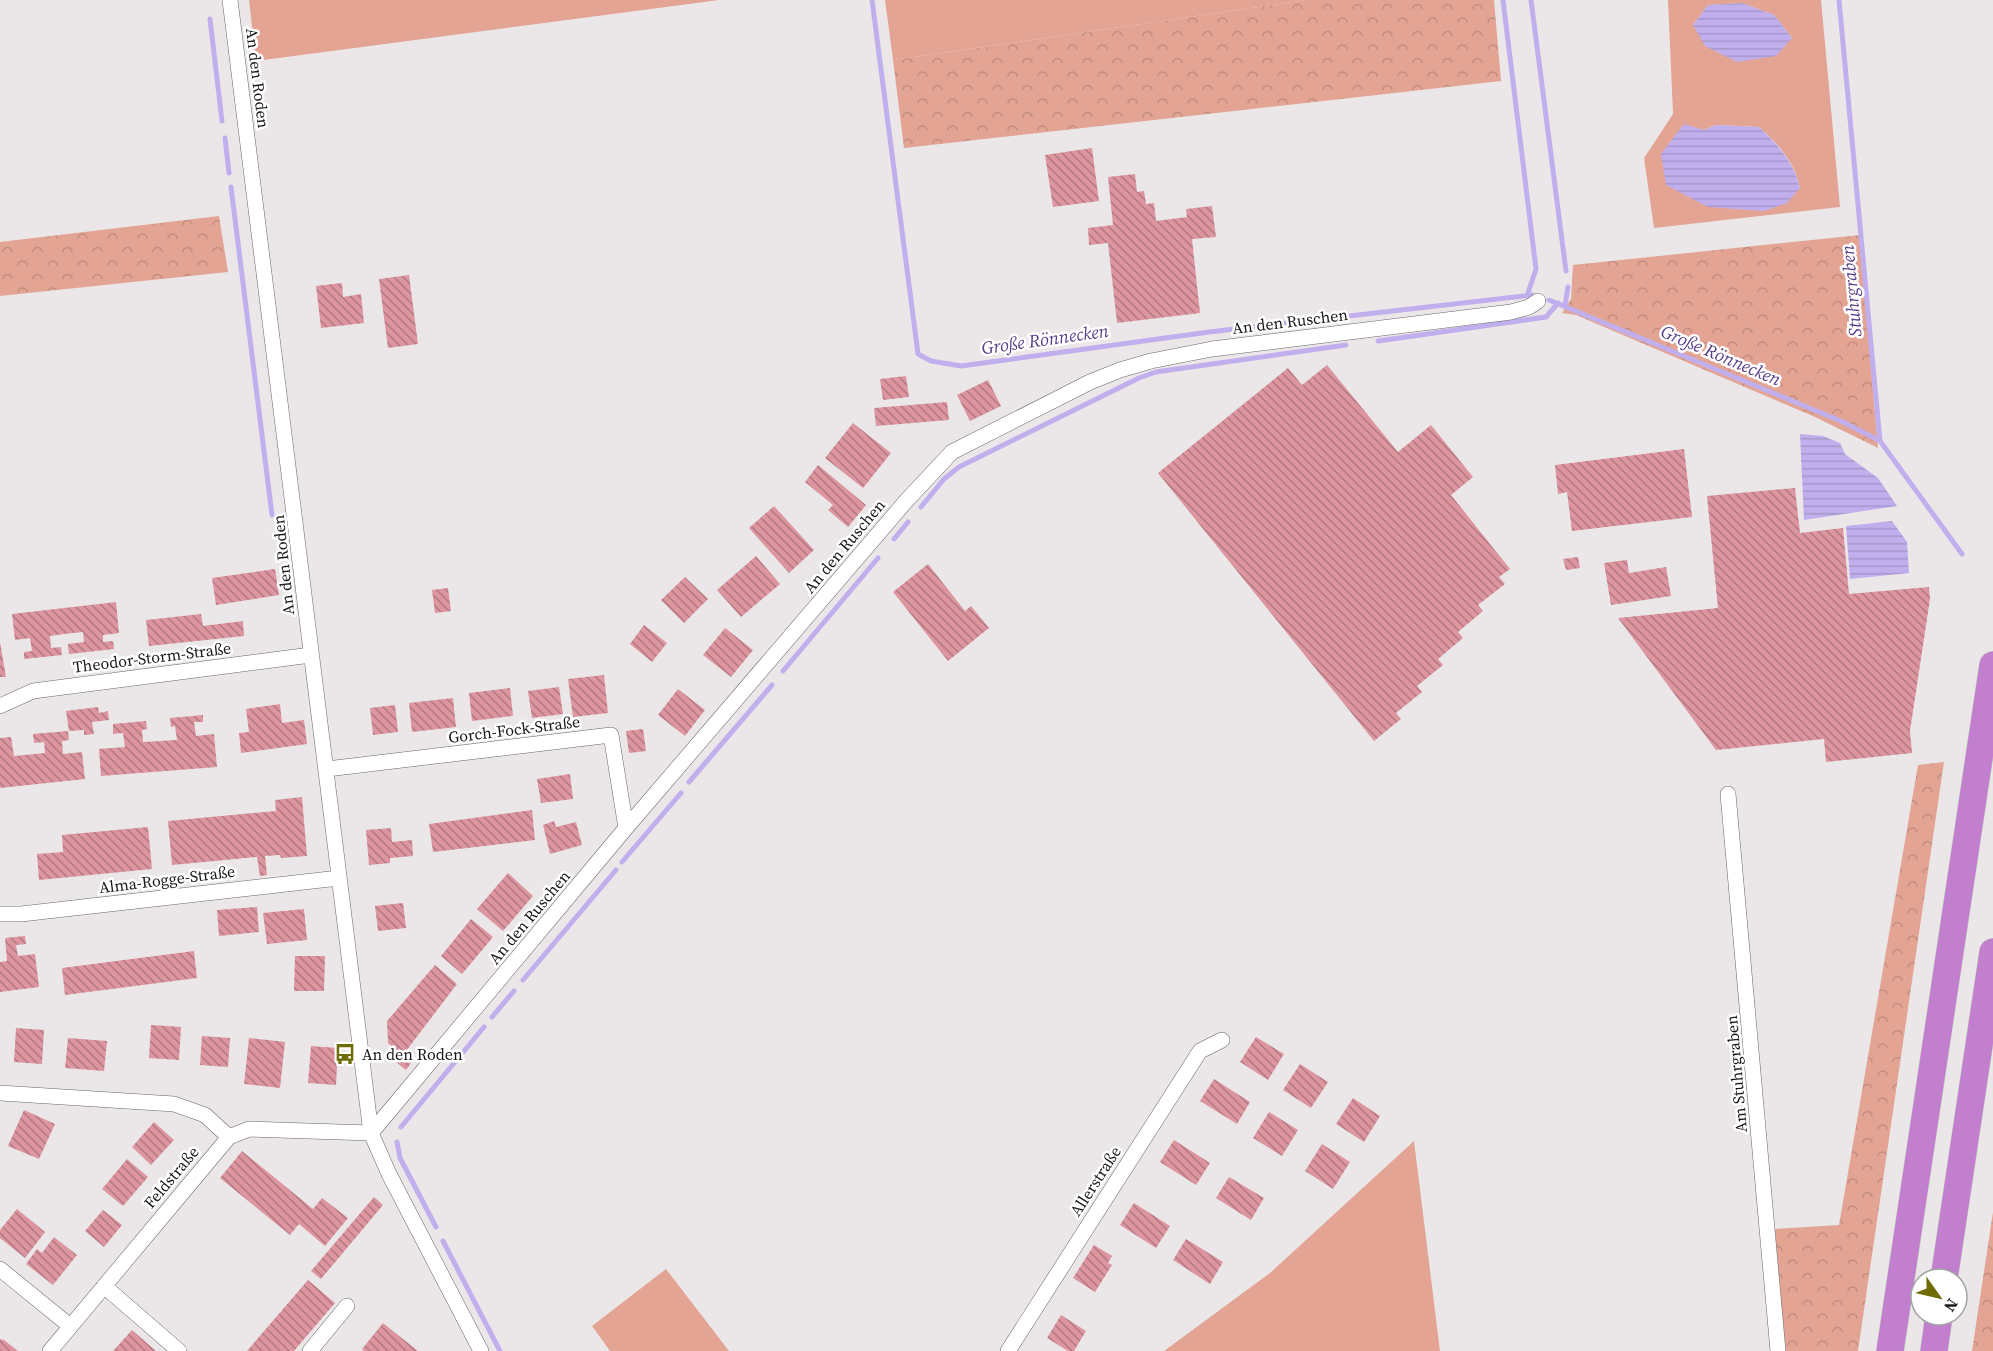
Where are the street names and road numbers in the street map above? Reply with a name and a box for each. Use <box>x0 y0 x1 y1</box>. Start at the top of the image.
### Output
street label: An den Roden <box>241 27 275 130</box>
street label: An den Ruschen <box>1231 303 1349 339</box>
street label: An den Ruschen <box>798 494 890 598</box>
street label: An den Roden <box>267 513 299 616</box>
street label: Theodor-Storm-Straße <box>72 636 232 678</box>
street label: Gorch-Fock-Straße <box>447 710 581 748</box>
street label: Alma-Rogge-Straße <box>98 860 236 898</box>
street label: An den Ruschen <box>483 865 575 969</box>
street label: Am Stuhrgraben <box>1720 1014 1752 1134</box>
street label: Feldstraße <box>138 1141 204 1213</box>
street label: Allerstraße <box>1064 1142 1126 1220</box>

